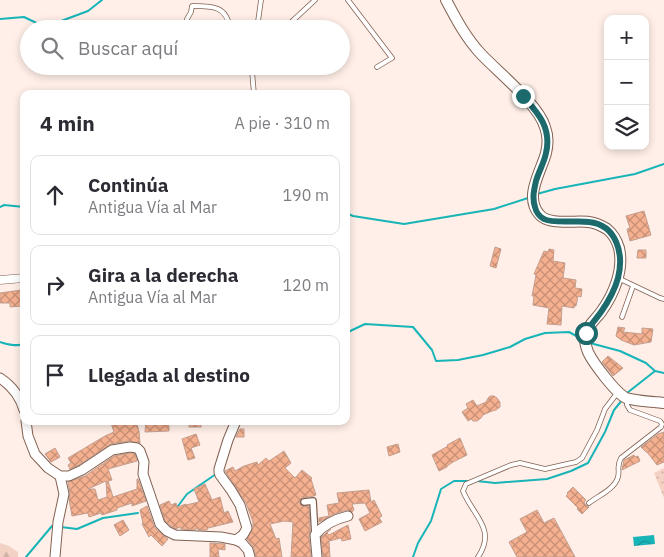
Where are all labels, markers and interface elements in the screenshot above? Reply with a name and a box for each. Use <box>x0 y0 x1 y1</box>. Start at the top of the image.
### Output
map controls <box>604 15 649 150</box>
button: + <box>604 15 649 60</box>
search box <box>20 20 350 75</box>
icon: search <box>38 34 66 62</box>
text: Buscar aquí <box>78 36 178 60</box>
button: − <box>604 60 649 105</box>
route end <box>512 85 535 108</box>
button: layers <box>604 105 649 150</box>
text: 4 min <box>40 109 95 137</box>
text: A pie · 310 m <box>235 113 330 133</box>
text: Continúa <box>88 173 169 197</box>
icon: ahead <box>41 181 69 209</box>
text: 190 m <box>282 185 329 205</box>
text: Antigua Vía al Mar <box>88 197 217 217</box>
text: Gira a la derecha <box>88 263 239 287</box>
icon: right <box>41 271 69 299</box>
text: 120 m <box>282 275 329 295</box>
text: Antigua Vía al Mar <box>88 287 217 307</box>
route start <box>575 322 598 345</box>
icon: arrive <box>41 361 69 389</box>
text: Llegada al destino <box>88 363 250 387</box>

